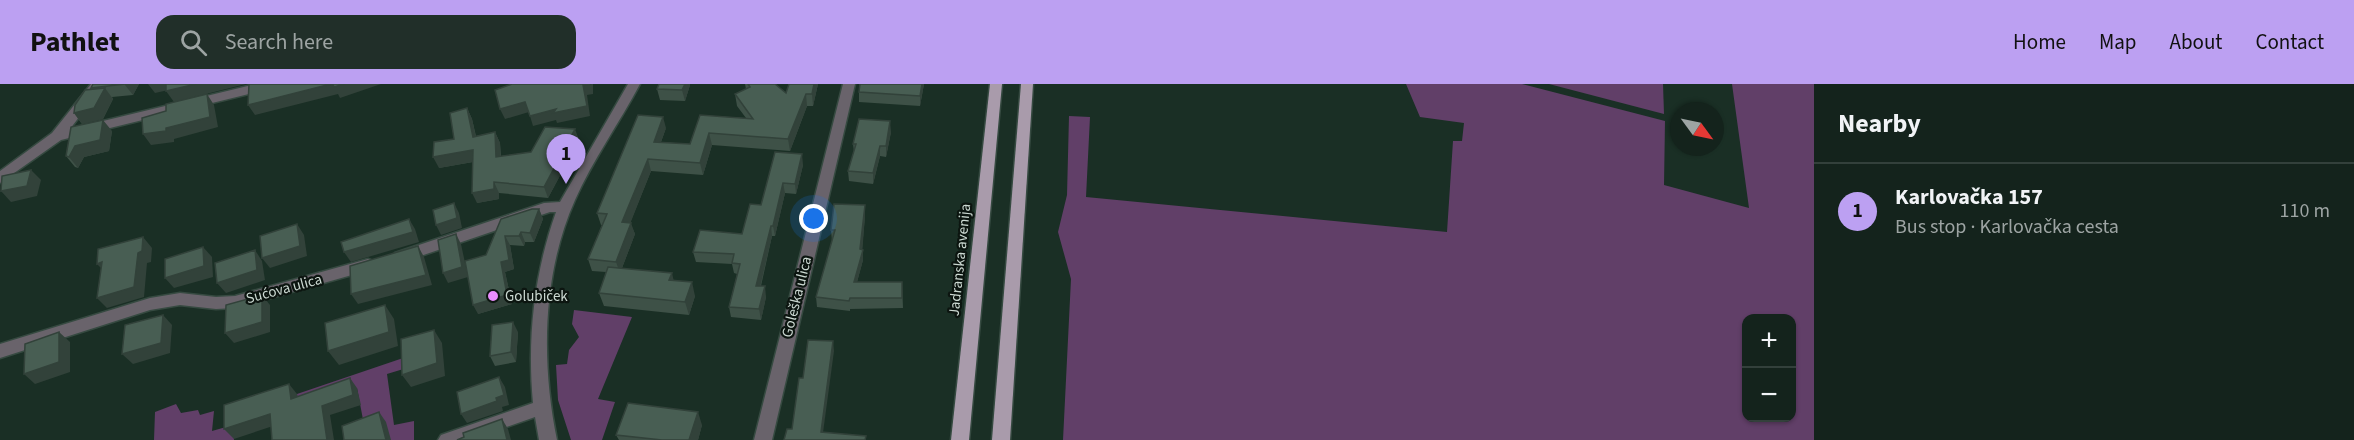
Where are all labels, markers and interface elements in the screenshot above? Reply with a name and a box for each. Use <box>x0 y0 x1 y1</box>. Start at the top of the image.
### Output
search box <box>156 15 576 69</box>
text: Pathlet <box>30 22 120 62</box>
icon: search <box>177 26 210 59</box>
text: Search here <box>225 26 333 58</box>
text: Home <box>2013 27 2066 57</box>
text: Map <box>2099 27 2137 57</box>
text: About <box>2170 27 2222 57</box>
text: Contact <box>2255 27 2324 57</box>
north arrow <box>1670 102 1724 156</box>
text: Nearby <box>1838 105 1921 142</box>
pin: 1 <box>546 135 586 184</box>
text: Karlovačka 157 <box>1895 181 2043 213</box>
text: 1 <box>1852 197 1863 225</box>
text: 110 m <box>2280 197 2330 225</box>
street label: Jadranska avenija <box>944 203 976 317</box>
your location <box>799 204 828 233</box>
text: Bus stop · Karlovačka cesta <box>1895 213 2119 241</box>
street label: Goleška ulica <box>777 254 817 340</box>
street label: Sućova ulica <box>244 269 324 309</box>
place label: Golubiček <box>505 286 568 307</box>
marker: Golubiček <box>486 289 500 303</box>
map controls <box>1742 314 1796 422</box>
button: + <box>1742 314 1796 368</box>
button: − <box>1742 368 1796 422</box>

